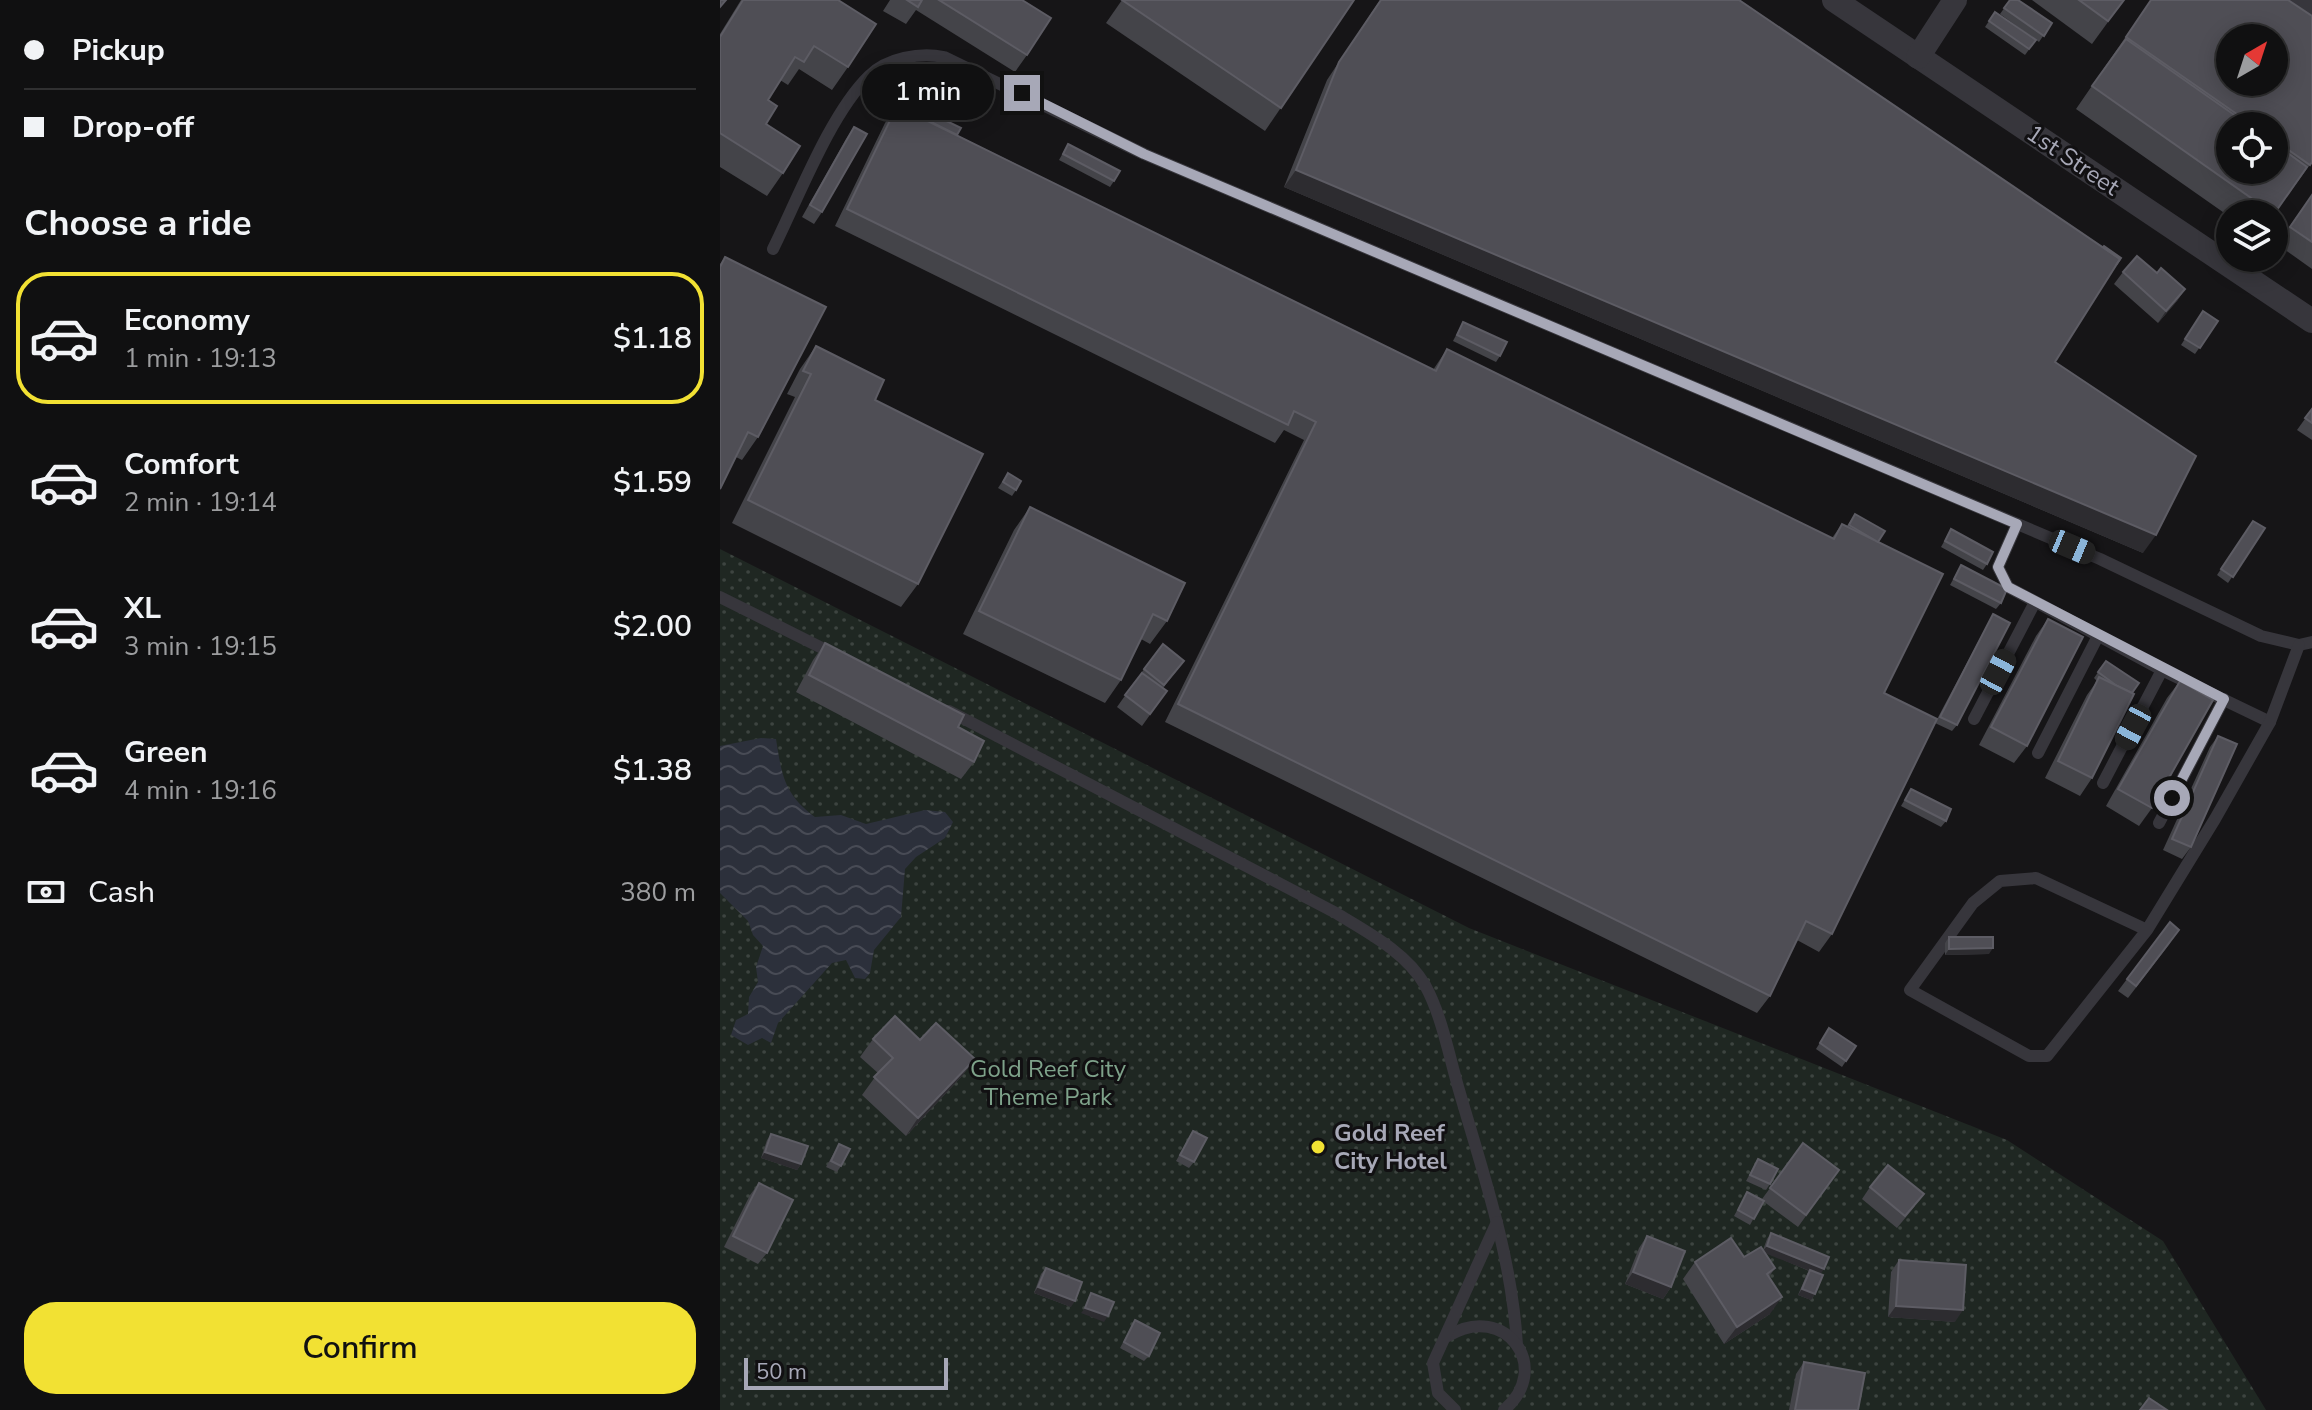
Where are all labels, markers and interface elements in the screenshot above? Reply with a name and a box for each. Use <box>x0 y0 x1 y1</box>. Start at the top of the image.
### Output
north arrow <box>2216 24 2288 96</box>
map controls <box>2216 24 2288 272</box>
text: Pickup <box>72 30 165 71</box>
callout: 1 min <box>862 65 994 121</box>
text: 1 min <box>895 74 961 109</box>
route end <box>1004 75 1040 111</box>
text: Drop-off <box>72 107 194 148</box>
button: locate <box>2216 112 2288 184</box>
street label: 1st Street <box>2020 117 2126 203</box>
text: Choose a ride <box>24 199 252 248</box>
button: layers <box>2216 200 2288 272</box>
text: Economy <box>124 300 250 341</box>
icon: car <box>28 302 100 374</box>
text: $1.18 <box>613 318 692 359</box>
text: 1 min · 19:13 <box>124 341 277 376</box>
text: Comfort <box>124 444 239 485</box>
icon: car <box>28 446 100 518</box>
text: $1.59 <box>613 462 692 503</box>
text: 2 min · 19:14 <box>124 485 277 520</box>
car <box>2045 527 2099 567</box>
text: XL <box>124 588 161 629</box>
icon: car <box>28 590 100 662</box>
text: $2.00 <box>613 606 692 647</box>
text: 3 min · 19:15 <box>124 629 277 664</box>
car <box>1976 645 2020 699</box>
car <box>2111 700 2155 754</box>
text: Green <box>124 732 208 773</box>
icon: car <box>28 734 100 806</box>
text: $1.38 <box>613 750 692 791</box>
text: 4 min · 19:16 <box>124 773 277 808</box>
route start <box>2154 780 2190 816</box>
icon: cash <box>24 870 68 914</box>
text: Cash <box>88 872 155 913</box>
text: 380 m <box>620 875 696 910</box>
park label: Gold Reef City Theme Park <box>970 1053 1127 1113</box>
place label: Gold Reef City Hotel <box>1334 1117 1447 1177</box>
marker: Gold Reef City Hotel <box>1309 1138 1327 1156</box>
button: Confirm <box>24 1302 696 1394</box>
scale bar <box>744 1354 948 1390</box>
text: 50 m <box>756 1357 807 1387</box>

